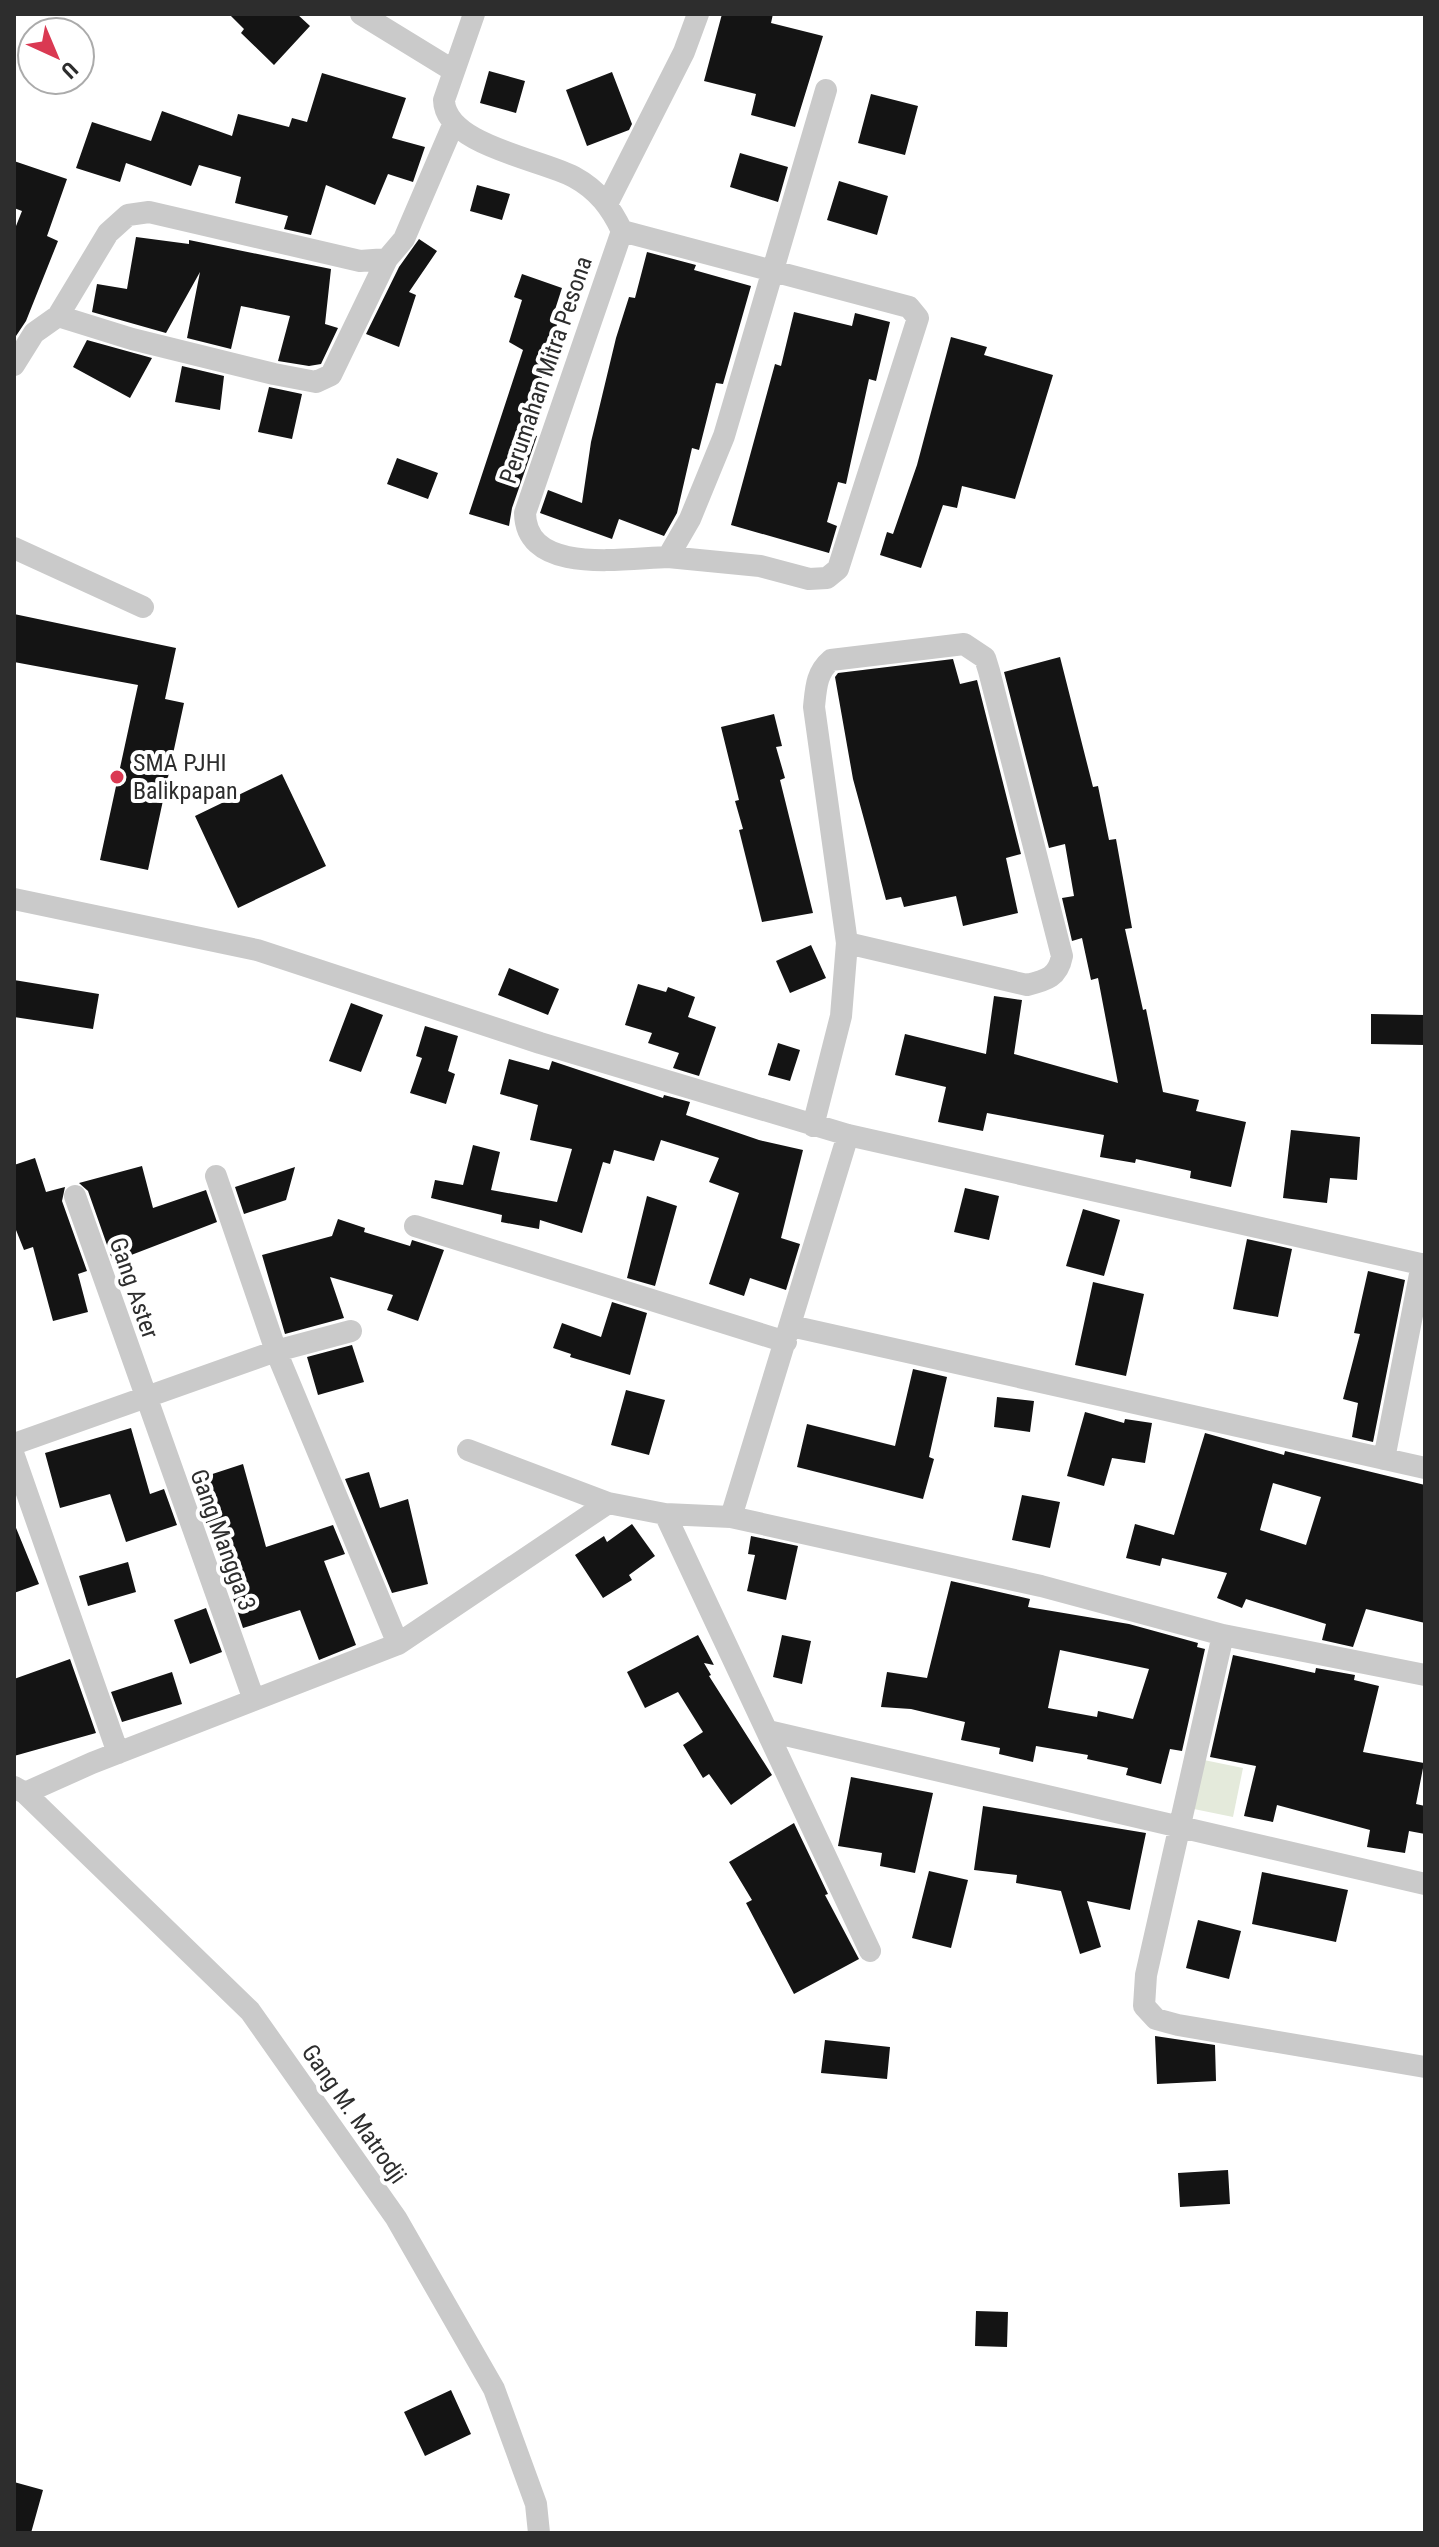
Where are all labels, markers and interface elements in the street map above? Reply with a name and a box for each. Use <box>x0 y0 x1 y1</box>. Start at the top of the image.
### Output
north arrow <box>16 16 96 96</box>
text: U <box>56 57 83 83</box>
street label: Perumahan Mitra Pesona <box>494 253 598 487</box>
place label: SMA PJHI Balikpapan <box>133 749 238 805</box>
marker: SMA PJHI Balikpapan <box>108 768 126 786</box>
street label: Gang Aster <box>104 1234 164 1342</box>
street label: Gang Mangga 3 <box>184 1465 262 1615</box>
street label: Gang M. Matrodji <box>296 2039 412 2189</box>

